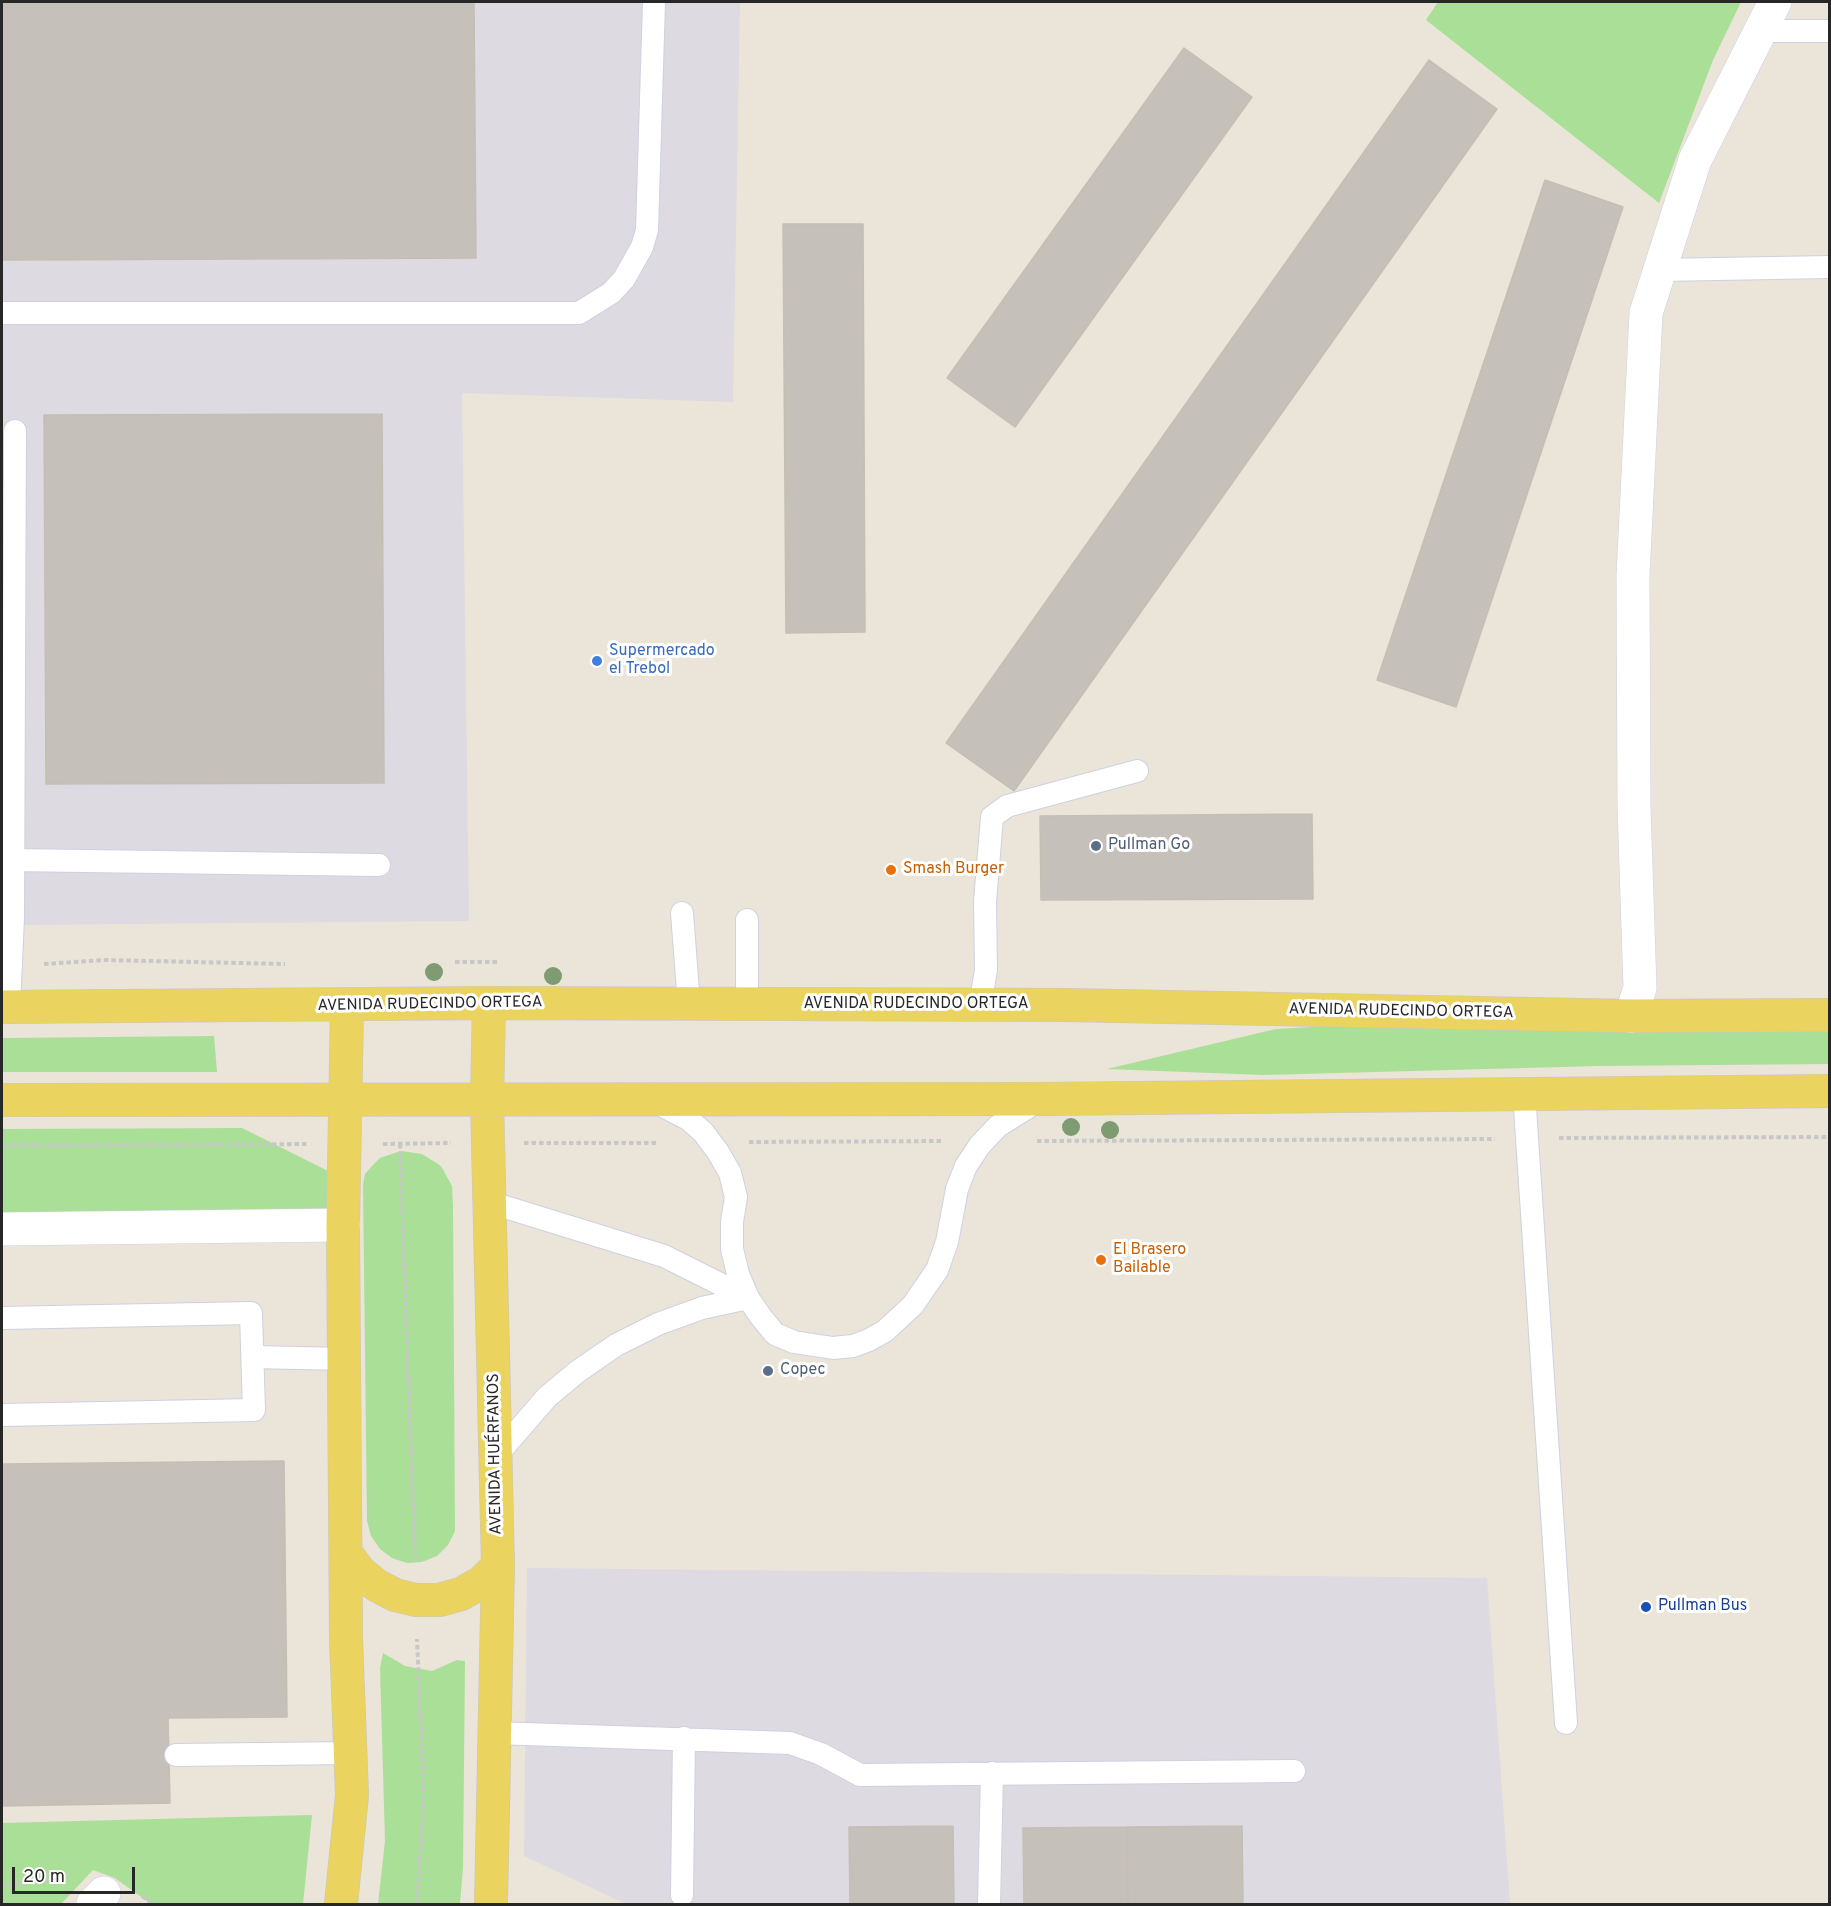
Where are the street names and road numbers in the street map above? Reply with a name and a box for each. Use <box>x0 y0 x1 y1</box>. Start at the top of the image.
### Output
street label: AVENIDA RUDECINDO ORTEGA <box>317 993 543 1017</box>
street label: AVENIDA RUDECINDO ORTEGA <box>803 995 1029 1015</box>
street label: AVENIDA RUDECINDO ORTEGA <box>1288 1000 1514 1024</box>
street label: AVENIDA HUÉRFANOS <box>485 1373 507 1535</box>

